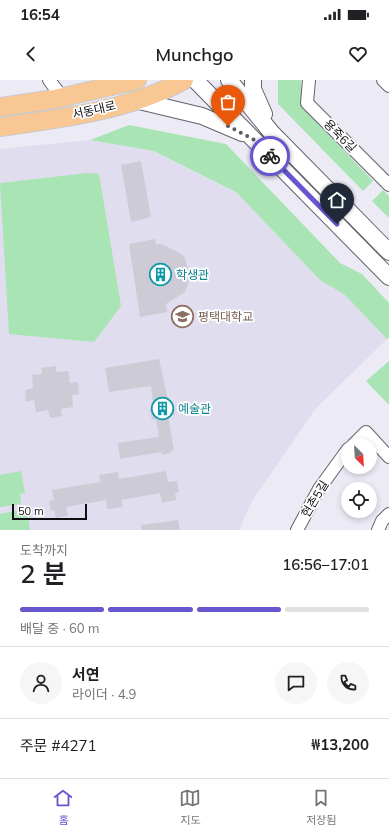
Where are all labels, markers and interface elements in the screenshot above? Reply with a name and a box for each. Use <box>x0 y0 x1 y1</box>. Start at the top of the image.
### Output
text: 16:54 <box>20 5 60 24</box>
icon: back <box>20 43 42 65</box>
text: Munchgo <box>156 43 233 66</box>
icon: heart <box>347 43 369 65</box>
pin <box>211 85 245 126</box>
icon: bag <box>217 91 239 113</box>
street label: 서동대로 <box>71 97 117 122</box>
street label: 용죽6길 <box>321 116 360 155</box>
courier <box>250 136 290 176</box>
icon: bike <box>259 145 281 167</box>
pin <box>320 183 354 224</box>
icon: home <box>326 189 348 211</box>
building icon: 학생관 <box>148 262 174 288</box>
place label: 학생관 <box>176 267 209 282</box>
school or university icon: 평택대학교 <box>170 304 196 330</box>
place label: 평택대학교 <box>198 309 253 324</box>
building icon: 예술관 <box>150 396 176 422</box>
place label: 예술관 <box>178 401 211 416</box>
north arrow <box>341 438 377 474</box>
map controls <box>341 438 377 518</box>
street label: 현촌5길 <box>298 478 331 520</box>
button: locate <box>341 482 377 518</box>
scale bar <box>12 502 87 521</box>
text: 50 m <box>18 504 44 518</box>
text: 도착까지 <box>20 542 68 558</box>
text: 16:56–17:01 <box>282 555 369 574</box>
text: 2 분 <box>20 557 66 590</box>
text: 배달 중 · 60 m <box>20 620 99 636</box>
button: person <box>20 662 62 704</box>
button: chat <box>275 662 317 704</box>
button: phone <box>327 662 369 704</box>
text: 서연 <box>72 665 100 684</box>
text: 라이더 · 4.9 <box>72 686 136 702</box>
text: ₩13,200 <box>311 735 369 754</box>
text: 주문 #4271 <box>20 736 97 755</box>
tab: 홈 <box>52 787 74 827</box>
tab: 지도 <box>179 787 201 827</box>
tab: 저장됨 <box>306 787 337 827</box>

